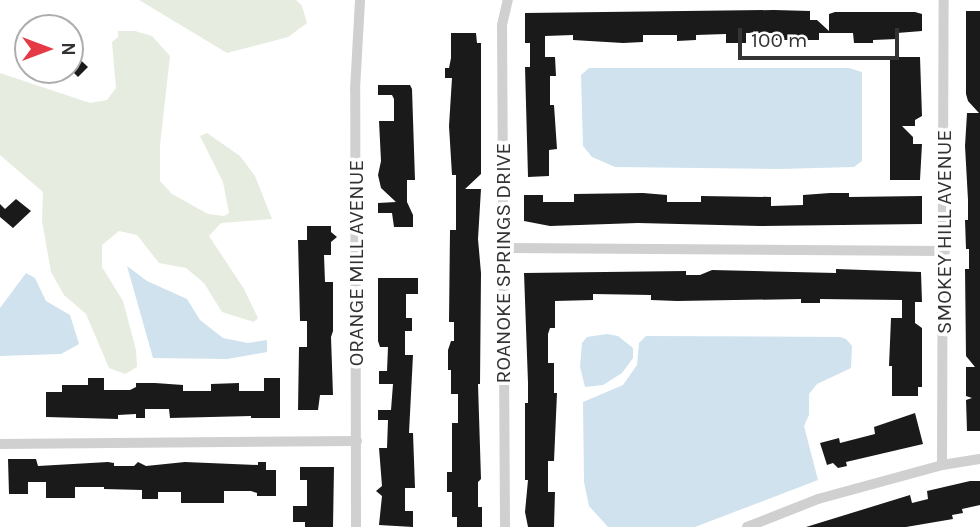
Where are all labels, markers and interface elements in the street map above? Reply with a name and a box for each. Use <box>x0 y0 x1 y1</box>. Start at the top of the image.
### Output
north arrow <box>14 14 84 84</box>
scale bar <box>742 14 903 58</box>
text: 100 m <box>751 28 808 52</box>
text: N <box>57 42 79 56</box>
street label: SMOKEY HILL AVENUE <box>931 130 957 334</box>
street label: ROANOKE SPRINGS DRIVE <box>490 143 516 383</box>
street label: ORANGE MILL AVENUE <box>343 160 369 366</box>

